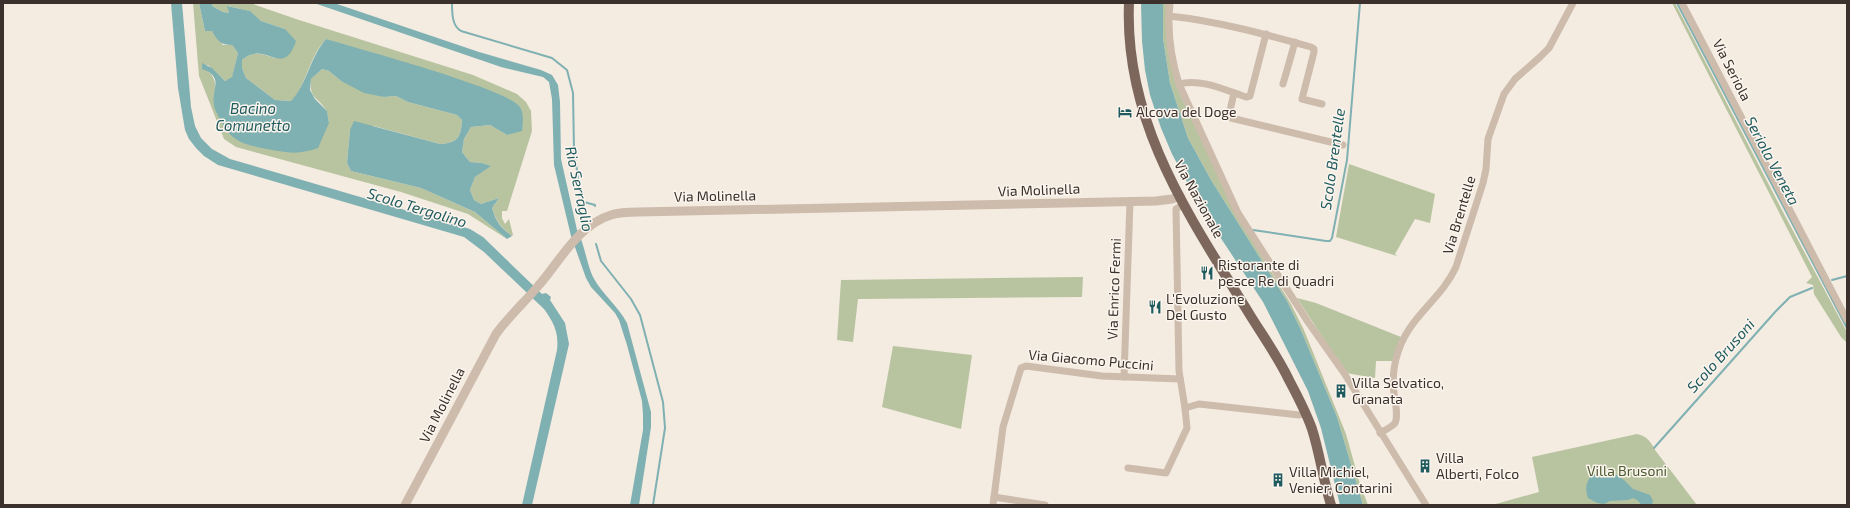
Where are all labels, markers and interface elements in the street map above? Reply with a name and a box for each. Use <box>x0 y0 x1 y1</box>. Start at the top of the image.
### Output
street label: Via Seriola <box>1710 36 1755 104</box>
water label: Bacino Comunetto <box>216 99 290 134</box>
place label: Alcova del Doge <box>1136 103 1237 120</box>
hotel icon: Alcova del Doge <box>1117 104 1133 120</box>
water label: Scolo Brentelle <box>1316 107 1348 211</box>
water label: Seriola Veneta <box>1742 113 1804 208</box>
water label: Rio Serraglio <box>562 144 598 233</box>
street label: Via Nazionale <box>1171 157 1228 241</box>
street label: Via Brentelle <box>1439 174 1479 256</box>
street label: Via Molinella <box>998 180 1080 199</box>
water label: Scolo Tergolino <box>365 183 469 231</box>
street label: Via Molinella <box>674 186 756 205</box>
street label: Via Enrico Fermi <box>1103 238 1124 340</box>
place label: Ristorante di pesce Re di Quadri <box>1218 256 1334 289</box>
restaurant icon: Ristorante di pesce Re di Quadri <box>1199 265 1215 281</box>
place label: L'Evoluzione Del Gusto <box>1166 290 1244 323</box>
restaurant icon: L'Evoluzione Del Gusto <box>1147 299 1163 315</box>
water label: Scolo Brusoni <box>1683 315 1758 396</box>
street label: Via Giacomo Puccini <box>1028 346 1154 373</box>
street label: Via Molinella <box>415 364 468 445</box>
place label: Villa Selvatico, Granata <box>1352 374 1444 407</box>
building icon: Villa Selvatico, Granata <box>1333 383 1349 399</box>
place label: Villa Alberti, Folco <box>1436 449 1519 482</box>
building icon: Villa Alberti, Folco <box>1417 458 1433 474</box>
park label: Villa Brusoni <box>1587 462 1667 479</box>
place label: Villa Michiel, Venier, Contarini <box>1289 463 1393 496</box>
building icon: Villa Michiel, Venier, Contarini <box>1270 472 1286 488</box>

